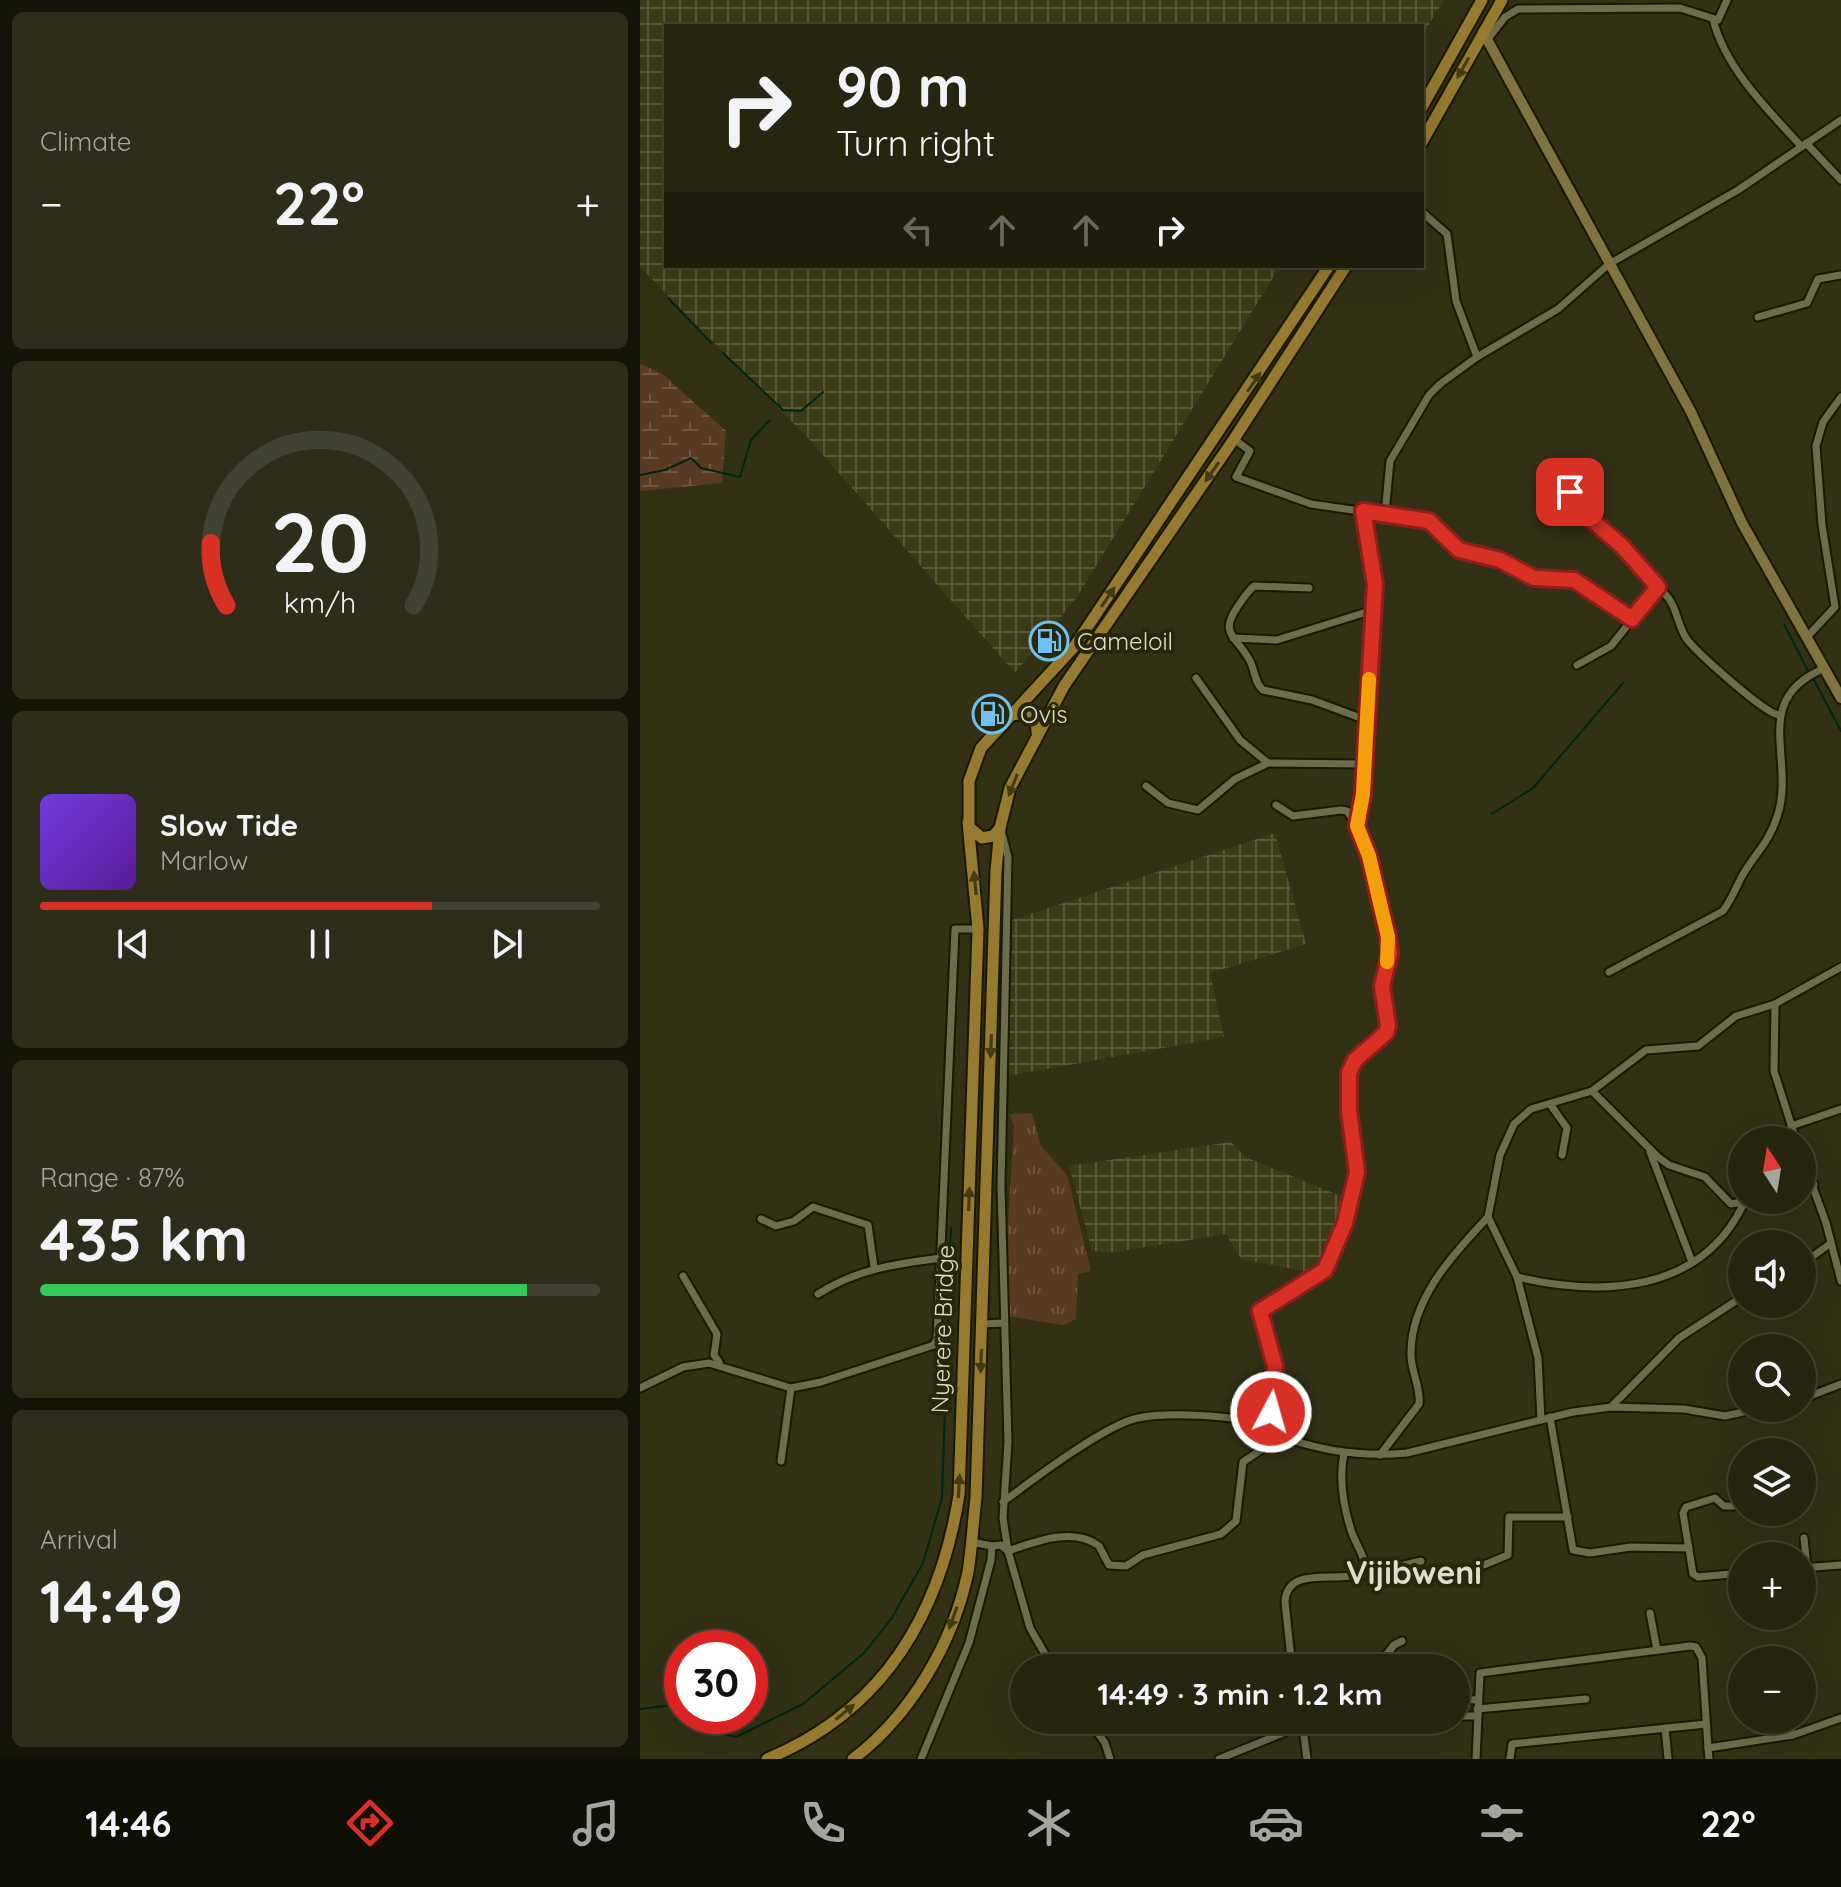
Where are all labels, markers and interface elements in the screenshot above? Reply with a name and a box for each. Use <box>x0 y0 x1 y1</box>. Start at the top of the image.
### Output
text: 90 m <box>836 51 970 121</box>
icon: right <box>704 56 808 160</box>
one-way arrow <box>1456 57 1470 79</box>
text: Turn right <box>836 120 995 165</box>
text: Climate <box>40 125 131 158</box>
text: 22° <box>273 165 365 240</box>
text: − <box>40 176 63 231</box>
text: + <box>575 176 600 231</box>
icon: left <box>896 208 940 252</box>
icon: ahead <box>980 208 1024 252</box>
icon: ahead <box>1064 208 1108 252</box>
icon: right <box>1148 208 1192 252</box>
one-way arrow <box>1246 371 1261 392</box>
pin <box>1536 458 1604 526</box>
one-way arrow <box>1205 461 1220 482</box>
icon: arrive <box>1548 470 1592 514</box>
text: 20 <box>271 489 369 593</box>
text: km/h <box>284 584 356 620</box>
one-way arrow <box>1100 587 1115 608</box>
fuel station icon: Cameloil <box>1028 620 1070 662</box>
place label: Cameloil <box>1077 626 1173 656</box>
fuel station icon: Ovis <box>971 693 1013 735</box>
place label: Ovis <box>1020 699 1067 729</box>
one-way arrow <box>1006 774 1019 798</box>
text: Slow Tide <box>160 806 298 844</box>
text: Marlow <box>160 844 248 877</box>
one-way arrow <box>968 870 981 895</box>
icon: previous <box>111 922 155 966</box>
icon: pause <box>298 922 342 966</box>
icon: next <box>485 922 529 966</box>
one-way arrow <box>984 1034 997 1059</box>
north arrow <box>1728 1126 1816 1214</box>
map controls <box>1728 1126 1816 1734</box>
text: Range · 87% <box>40 1161 185 1194</box>
one-way arrow <box>962 1186 975 1211</box>
text: 435 km <box>40 1201 248 1276</box>
button: sound <box>1728 1230 1816 1318</box>
street label: Nyerere Bridge <box>924 1244 960 1414</box>
button: search <box>1728 1334 1816 1422</box>
one-way arrow <box>974 1349 987 1374</box>
position arrow <box>1229 1370 1313 1454</box>
button: layers <box>1728 1438 1816 1526</box>
one-way arrow <box>952 1473 965 1498</box>
text: Arrival <box>40 1523 118 1556</box>
button: + <box>1728 1542 1816 1630</box>
district label: Vijibweni <box>1346 1552 1482 1592</box>
text: 14:49 <box>40 1563 183 1638</box>
one-way arrow <box>946 1607 958 1631</box>
speed limit sign: 30 <box>664 1630 768 1734</box>
button: − <box>1728 1646 1816 1734</box>
text: 14:49 · 3 min · 1.2 km <box>1098 1675 1382 1713</box>
one-way arrow <box>835 1704 855 1721</box>
icon: directions <box>342 1795 398 1851</box>
icon: music <box>568 1795 624 1851</box>
icon: phone <box>795 1795 851 1851</box>
icon: climate <box>1021 1795 1077 1851</box>
icon: car <box>1248 1795 1304 1851</box>
icon: filters <box>1474 1795 1530 1851</box>
text: 14:46 <box>85 1801 171 1846</box>
text: 22° <box>1701 1801 1756 1846</box>

